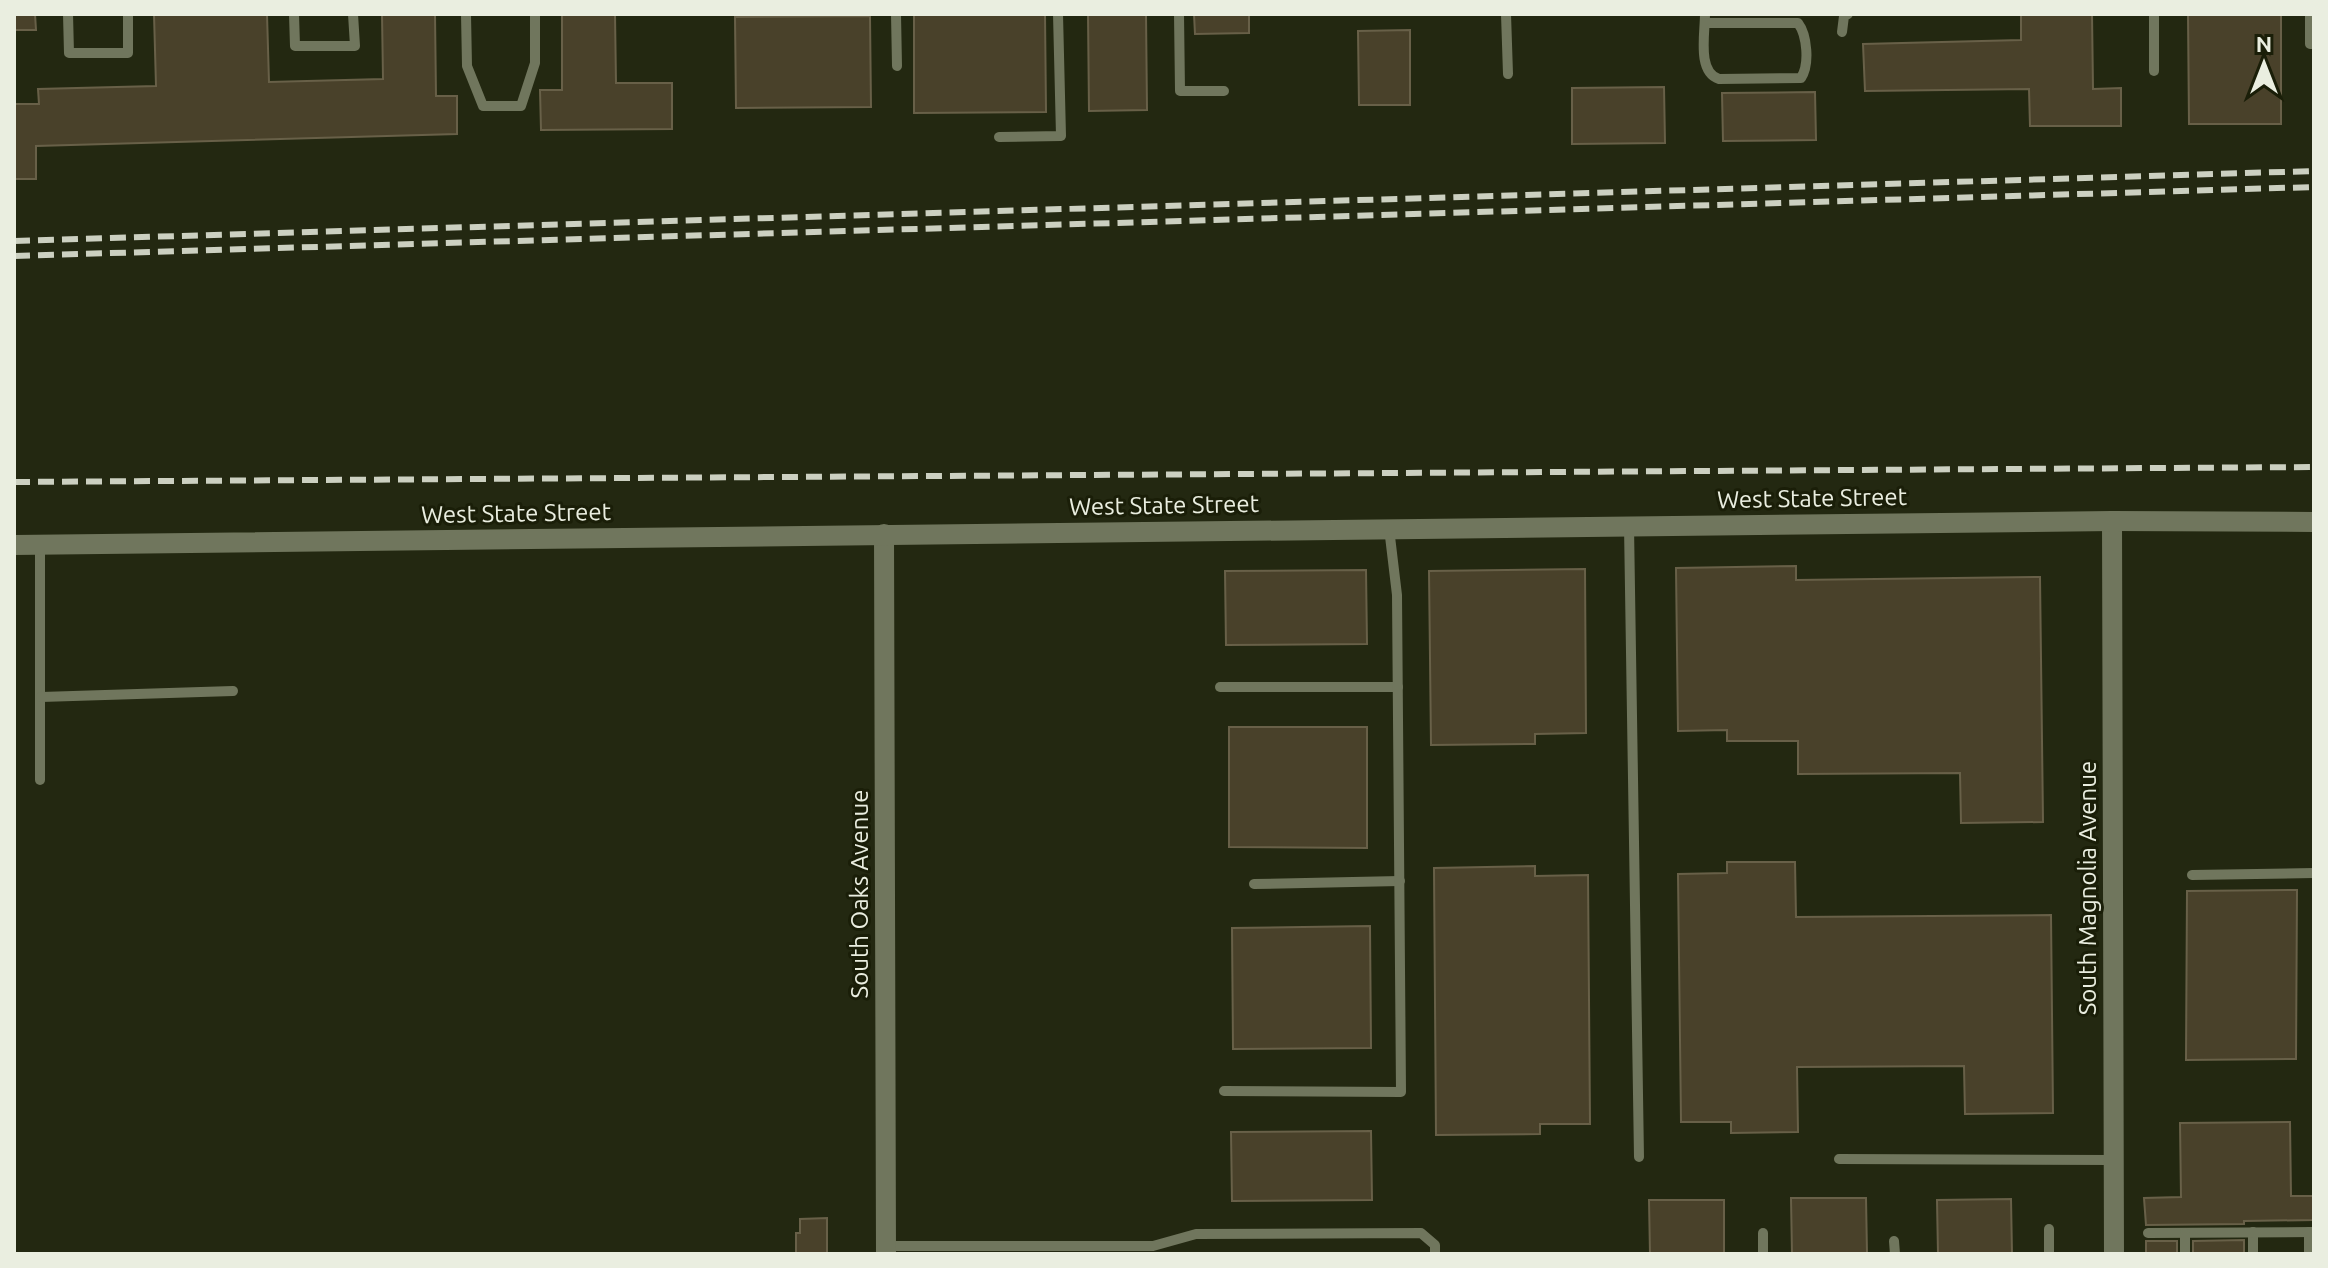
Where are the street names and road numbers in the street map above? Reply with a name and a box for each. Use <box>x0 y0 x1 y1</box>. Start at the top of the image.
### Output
street label: West State Street <box>1717 483 1908 513</box>
street label: West State Street <box>1069 490 1260 520</box>
street label: West State Street <box>421 498 612 528</box>
street label: South Magnolia Avenue <box>2074 761 2101 1015</box>
street label: South Oaks Avenue <box>846 790 873 998</box>

